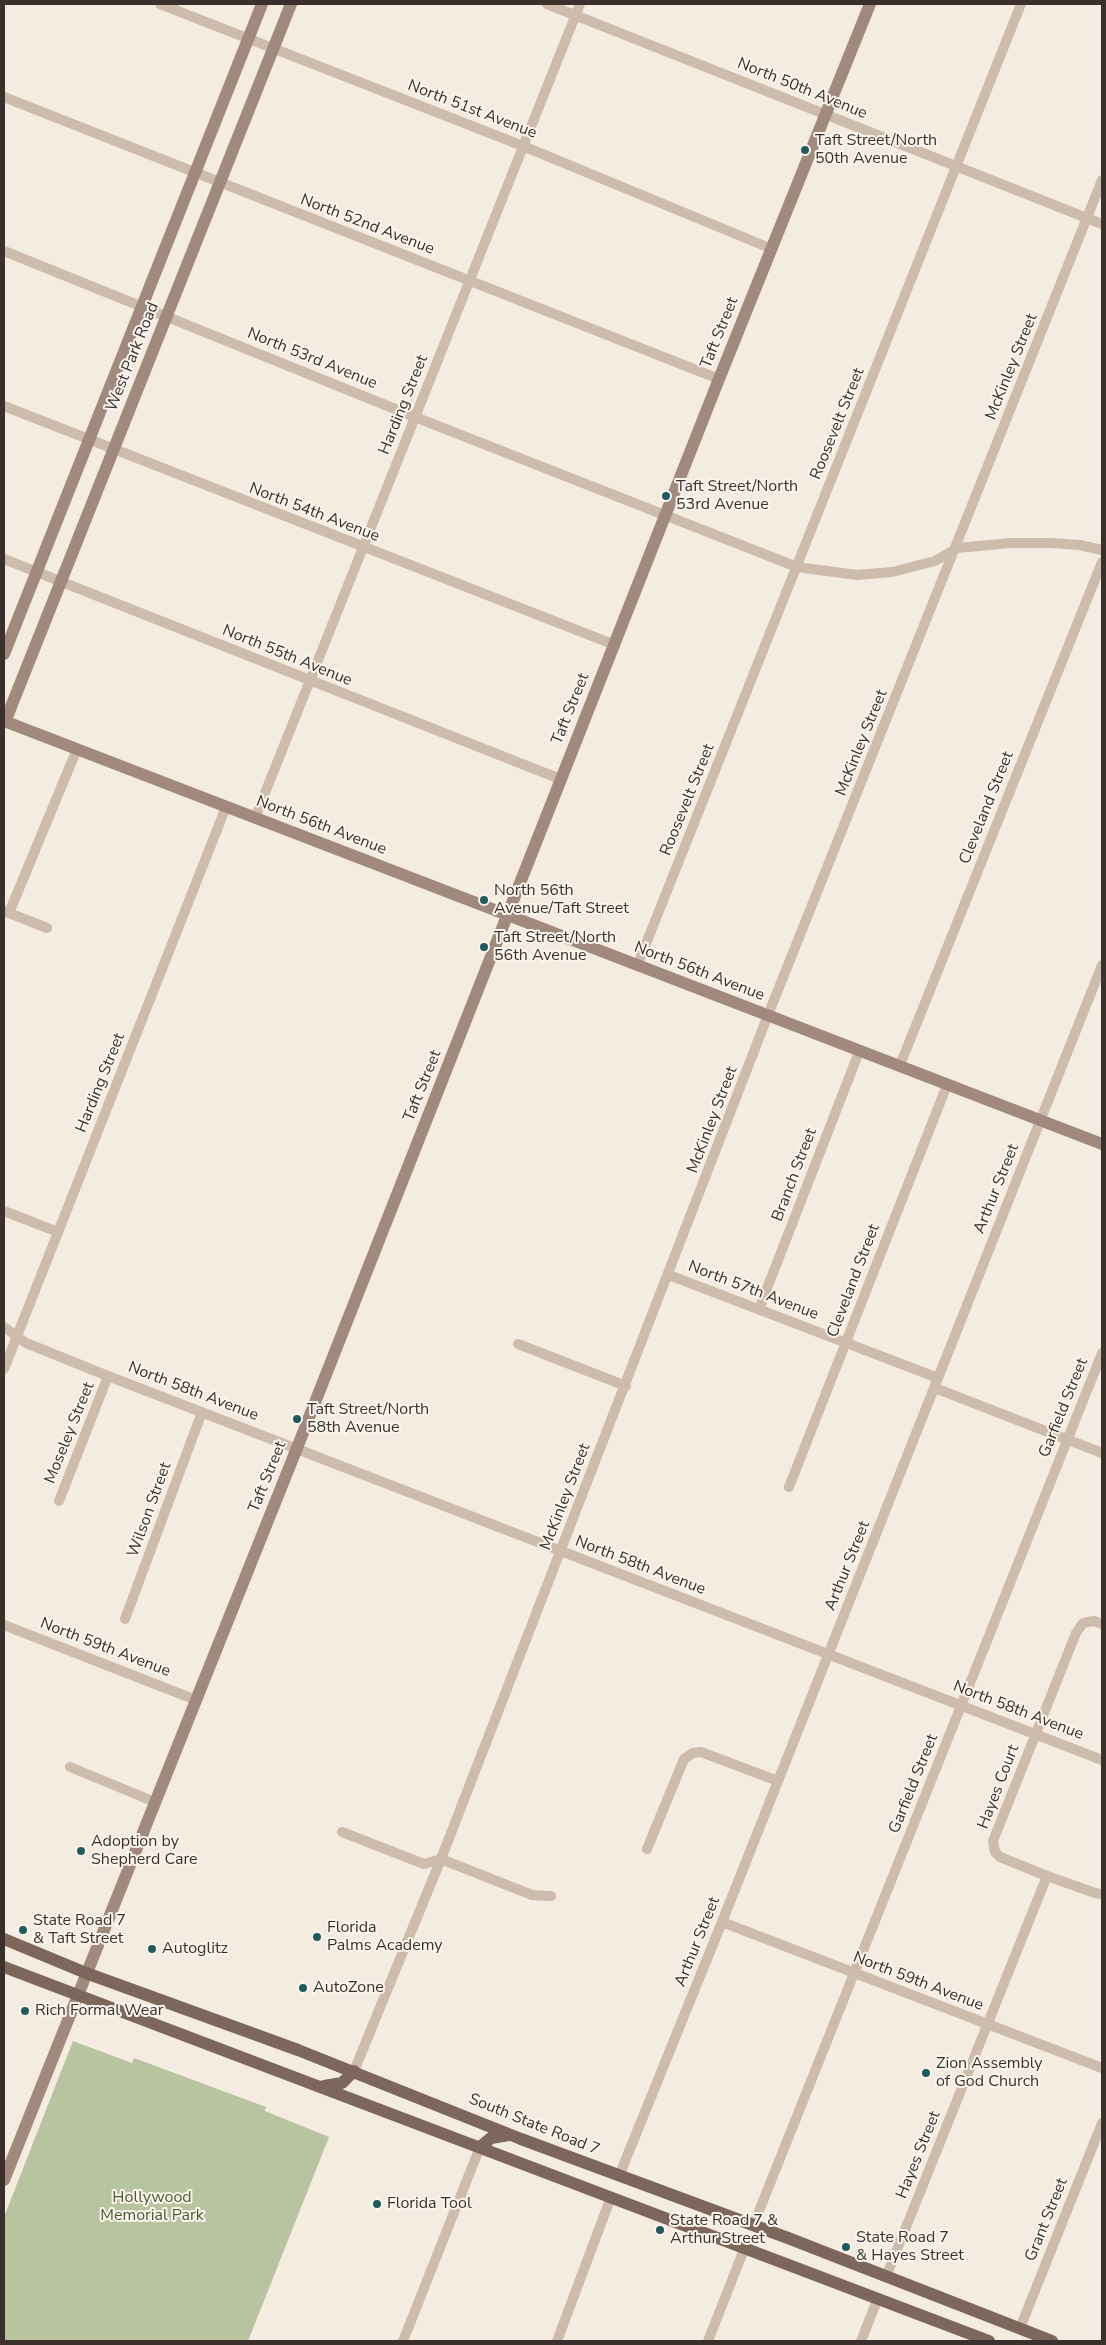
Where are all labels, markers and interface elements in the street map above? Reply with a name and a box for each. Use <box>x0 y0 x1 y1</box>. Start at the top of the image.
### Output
street label: North 50th Avenue <box>734 54 870 124</box>
street label: North 51st Avenue <box>405 77 539 143</box>
place label: Taft Street/North 50th Avenue <box>815 131 937 169</box>
marker: Taft Street/North 50th Avenue <box>799 144 811 156</box>
street label: North 52nd Avenue <box>297 191 437 259</box>
street label: Taft Street <box>697 295 743 371</box>
street label: West Park Road <box>102 300 164 414</box>
street label: McKinley Street <box>982 311 1042 423</box>
street label: North 53rd Avenue <box>244 324 380 394</box>
street label: Harding Street <box>375 352 433 458</box>
street label: Roosevelt Street <box>807 365 869 483</box>
place label: Taft Street/North 53rd Avenue <box>676 477 798 515</box>
street label: North 54th Avenue <box>246 479 382 547</box>
marker: Taft Street/North 53rd Avenue <box>660 490 672 502</box>
street label: North 55th Avenue <box>219 621 355 691</box>
street label: Taft Street <box>548 671 594 747</box>
street label: McKinley Street <box>832 687 892 799</box>
street label: Roosevelt Street <box>657 741 719 859</box>
street label: Cleveland Street <box>956 749 1018 867</box>
street label: North 56th Avenue <box>253 792 389 860</box>
place label: North 56th Avenue/Taft Street <box>494 881 629 919</box>
marker: North 56th Avenue/Taft Street <box>478 894 490 906</box>
place label: Taft Street/North 56th Avenue <box>494 928 616 966</box>
street label: North 56th Avenue <box>631 938 767 1006</box>
marker: Taft Street/North 56th Avenue <box>478 941 490 953</box>
street label: Harding Street <box>72 1030 130 1136</box>
street label: Taft Street <box>400 1048 446 1124</box>
street label: McKinley Street <box>684 1064 742 1176</box>
street label: Branch Street <box>768 1126 822 1224</box>
street label: Arthur Street <box>970 1141 1024 1237</box>
street label: Cleveland Street <box>824 1222 884 1340</box>
street label: North 57th Avenue <box>685 1257 821 1325</box>
street label: Garfield Street <box>1035 1356 1093 1460</box>
street label: North 58th Avenue <box>125 1358 261 1426</box>
street label: Moseley Street <box>41 1379 99 1487</box>
place label: Taft Street/North 58th Avenue <box>307 1400 429 1438</box>
marker: Taft Street/North 58th Avenue <box>291 1413 303 1425</box>
street label: Taft Street <box>245 1439 291 1515</box>
street label: McKinley Street <box>537 1441 595 1553</box>
street label: Wilson Street <box>124 1460 176 1560</box>
street label: Arthur Street <box>821 1518 875 1614</box>
street label: North 58th Avenue <box>572 1532 708 1600</box>
street label: North 59th Avenue <box>37 1614 173 1682</box>
street label: North 58th Avenue <box>950 1677 1086 1745</box>
street label: Garfield Street <box>885 1732 943 1836</box>
street label: Hayes Court <box>974 1742 1024 1832</box>
place label: Adoption by Shepherd Care <box>91 1832 198 1870</box>
marker: Adoption by Shepherd Care <box>75 1845 87 1857</box>
street label: Arthur Street <box>671 1894 725 1990</box>
place label: State Road 7 & Taft Street <box>33 1911 126 1949</box>
place label: Florida Palms Academy <box>327 1918 443 1956</box>
marker: State Road 7 & Taft Street <box>17 1924 29 1936</box>
marker: Florida Palms Academy <box>311 1931 323 1943</box>
place label: Autoglitz <box>162 1939 228 1959</box>
marker: Autoglitz <box>146 1943 158 1955</box>
street label: North 59th Avenue <box>850 1948 986 2016</box>
place label: AutoZone <box>313 1978 384 1998</box>
marker: AutoZone <box>297 1982 309 1994</box>
place label: Rich Formal Wear <box>35 2001 164 2021</box>
marker: Rich Formal Wear <box>19 2005 31 2017</box>
place label: Zion Assembly of God Church <box>936 2054 1042 2092</box>
marker: Zion Assembly of God Church <box>920 2067 932 2079</box>
street label: South State Road 7 <box>466 2090 602 2160</box>
street label: Hayes Street <box>893 2108 945 2202</box>
street label: Grant Street <box>1022 2176 1072 2264</box>
park label: Hollywood Memorial Park <box>100 2188 204 2226</box>
place label: Florida Tool <box>387 2194 472 2214</box>
marker: Florida Tool <box>371 2198 383 2210</box>
place label: State Road 7 & Arthur Street <box>670 2211 778 2249</box>
marker: State Road 7 & Arthur Street <box>654 2224 666 2236</box>
place label: State Road 7 & Hayes Street <box>856 2228 964 2266</box>
marker: State Road 7 & Hayes Street <box>840 2241 852 2253</box>

